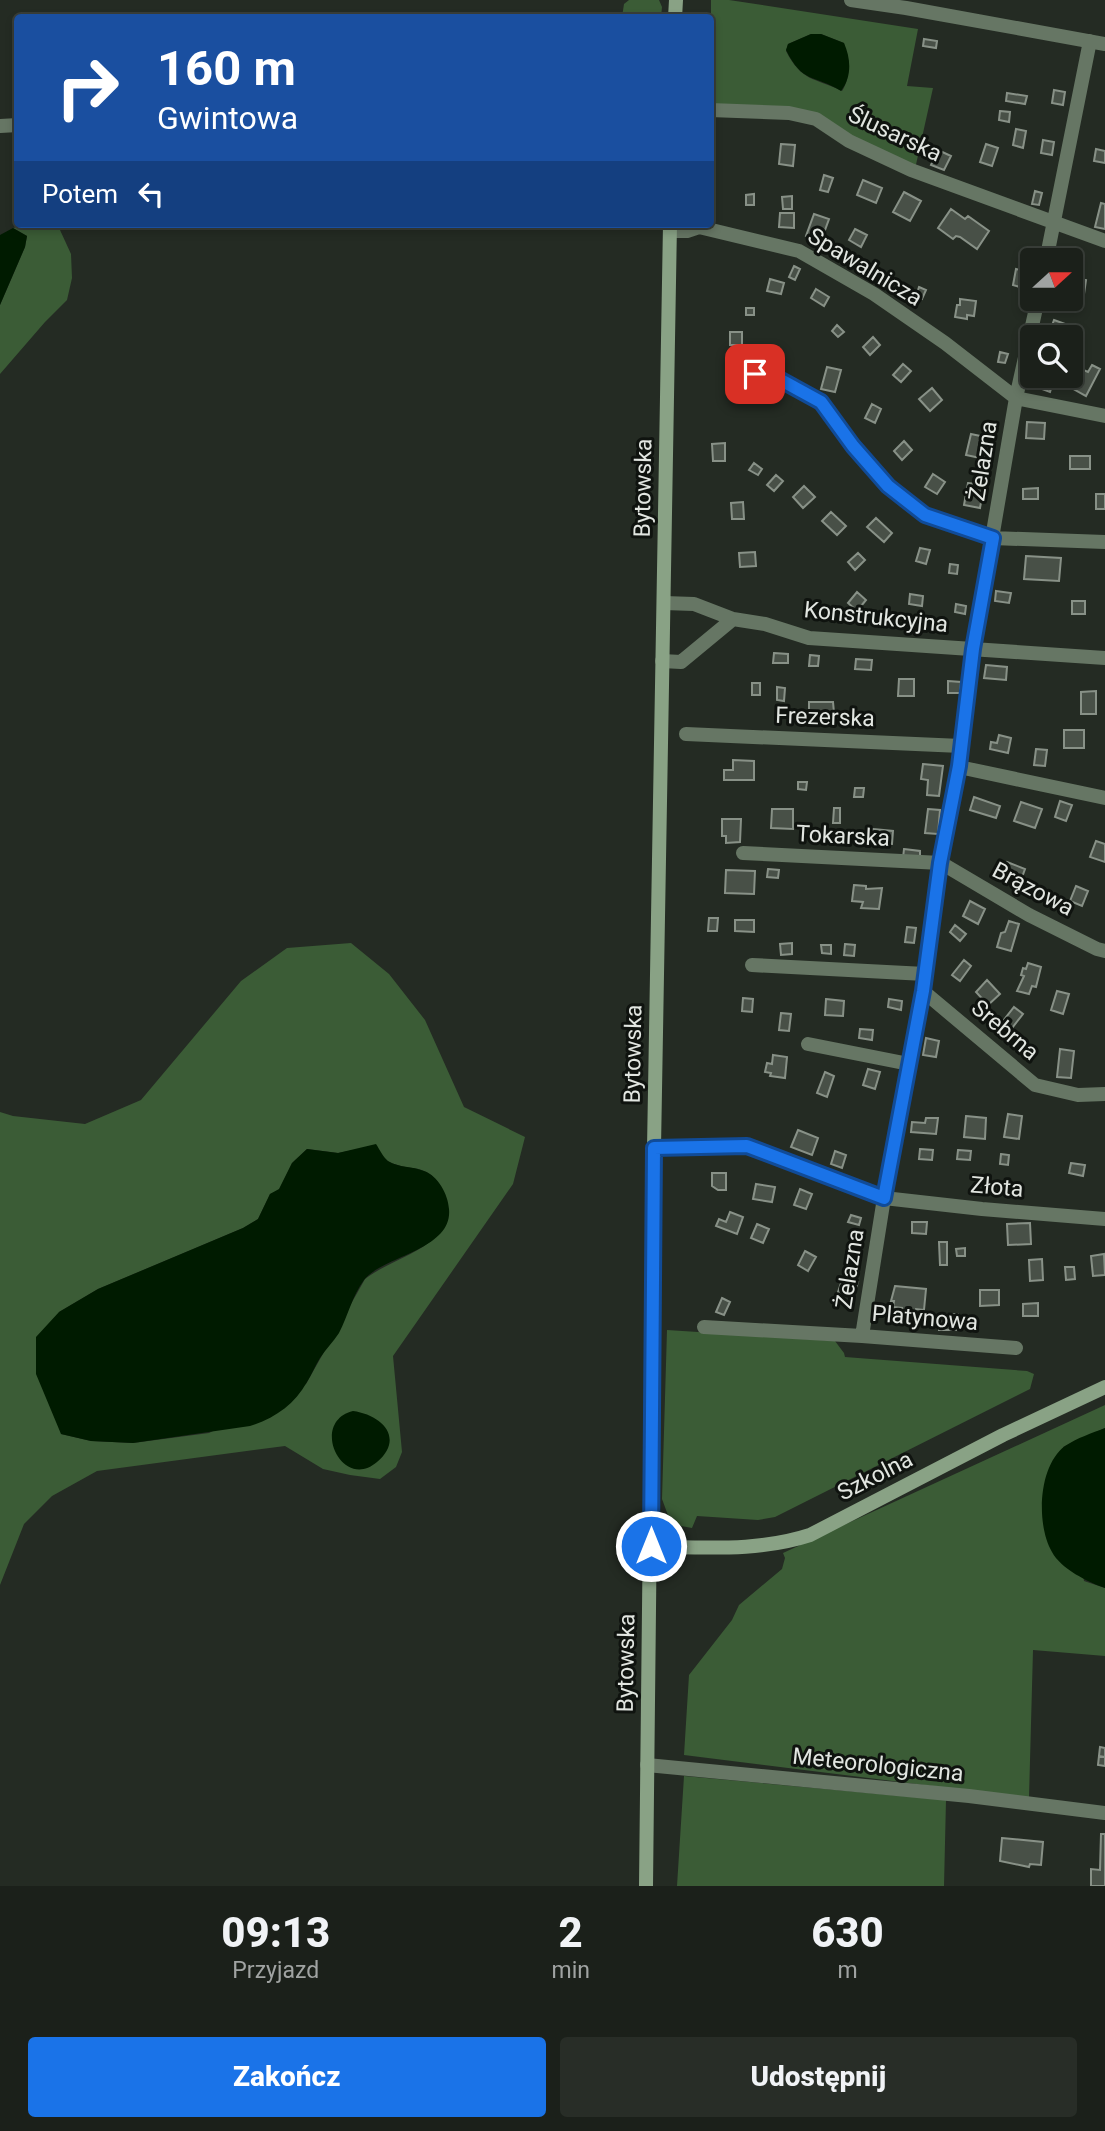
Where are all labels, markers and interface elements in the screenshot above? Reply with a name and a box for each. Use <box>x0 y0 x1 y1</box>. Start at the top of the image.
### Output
text: 160 m <box>157 40 296 97</box>
icon: right <box>42 42 133 133</box>
text: Gwintowa <box>157 99 298 137</box>
street label: Ślusarska <box>844 100 947 167</box>
icon: left <box>132 175 170 213</box>
text: Potem <box>42 179 118 209</box>
street label: Spawalnicza <box>803 222 927 312</box>
north arrow <box>1020 248 1083 312</box>
map controls <box>1020 248 1083 388</box>
button: search <box>1020 325 1083 388</box>
pin <box>725 344 785 404</box>
icon: arrive <box>736 355 774 393</box>
street label: Żelazna <box>963 419 1003 503</box>
street label: Bytowska <box>629 438 657 538</box>
street label: Konstrukcyjna <box>803 596 949 638</box>
street label: Frezerska <box>775 702 875 732</box>
street label: Tokarska <box>795 820 891 852</box>
street label: Brązowa <box>988 856 1078 922</box>
street label: Srebrna <box>966 994 1044 1066</box>
street label: Bytowska <box>619 1004 647 1104</box>
street label: Złota <box>969 1171 1025 1203</box>
street label: Żelazna <box>830 1227 870 1311</box>
street label: Platynowa <box>871 1300 979 1336</box>
street label: Szkolna <box>833 1446 917 1506</box>
position arrow <box>614 1509 688 1583</box>
street label: Bytowska <box>612 1613 640 1713</box>
street label: Meteorologiczna <box>791 1743 965 1787</box>
text: 09:13 <box>221 1908 330 1957</box>
text: 2 <box>559 1908 583 1957</box>
text: 630 <box>811 1908 884 1957</box>
text: Przyjazd <box>232 1957 319 1984</box>
text: min <box>551 1957 590 1984</box>
text: m <box>837 1957 858 1984</box>
button: Zakończ <box>28 2037 546 2117</box>
button: Udostępnij <box>560 2037 1077 2117</box>

